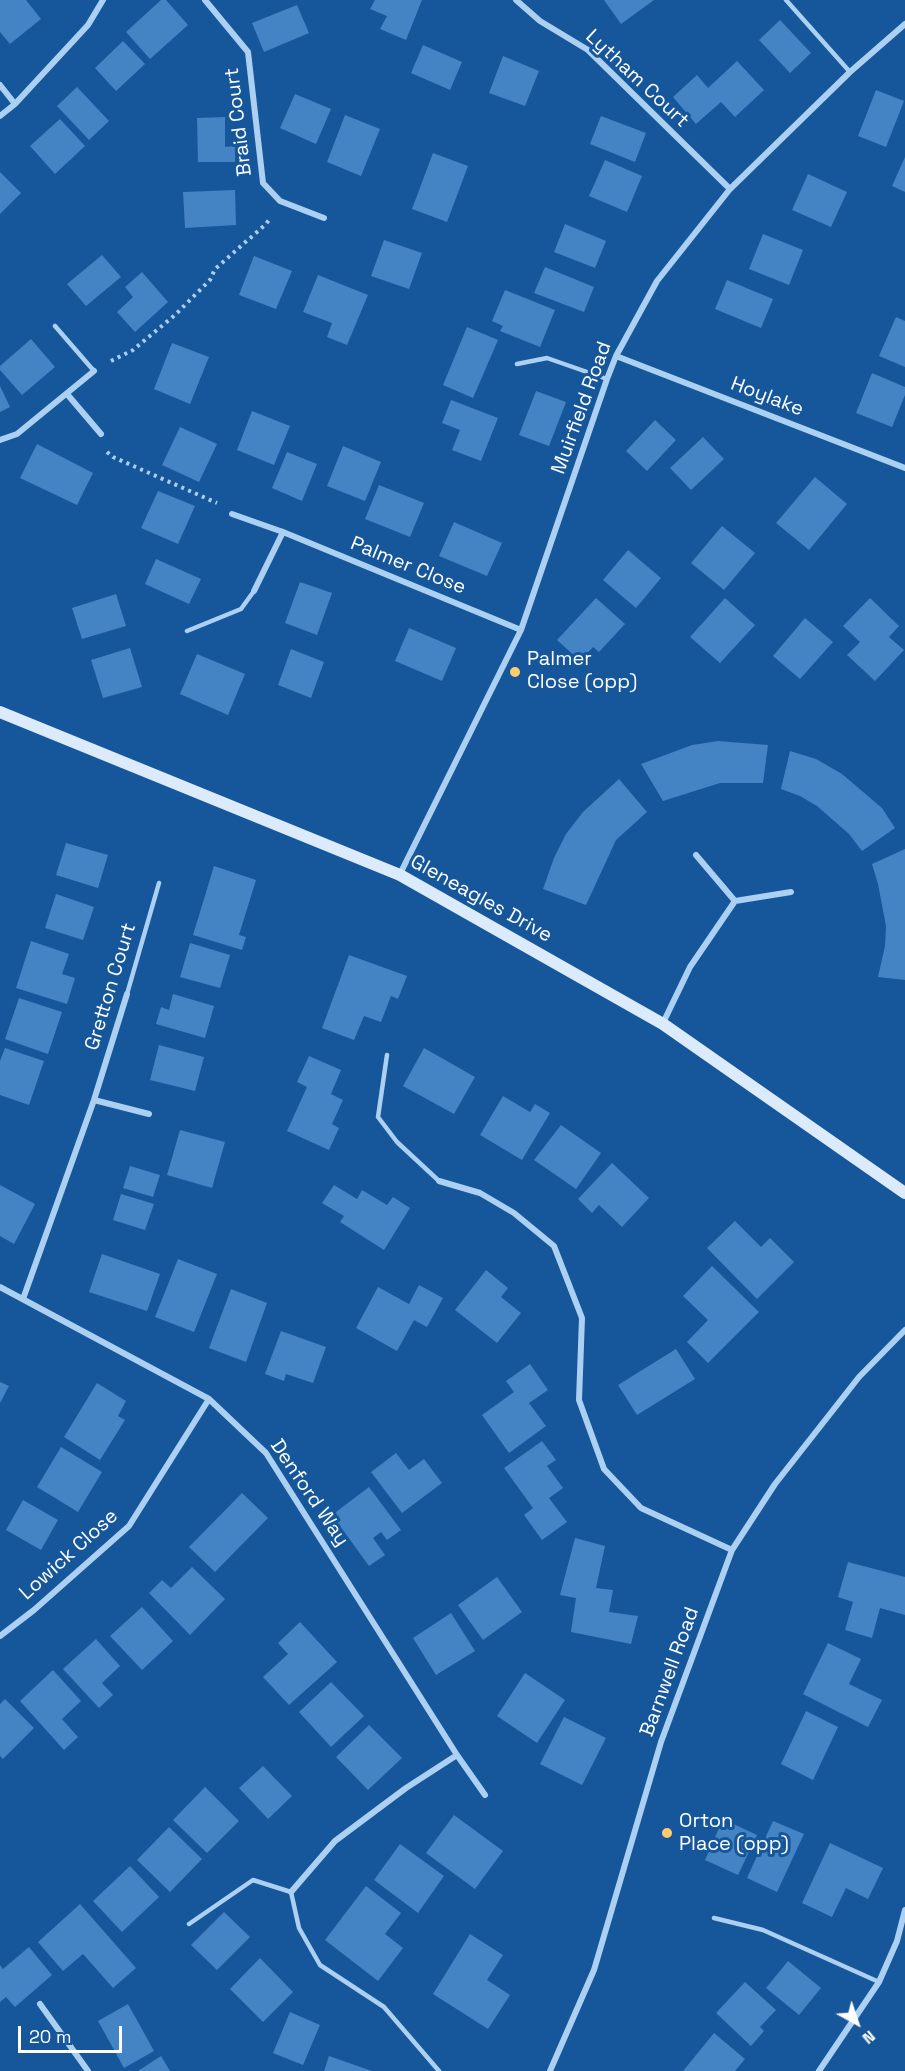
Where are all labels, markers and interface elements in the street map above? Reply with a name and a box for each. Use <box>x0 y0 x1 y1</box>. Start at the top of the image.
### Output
street label: Lytham Court <box>580 25 694 133</box>
street label: Braid Court <box>220 66 258 178</box>
street label: Muirfield Road <box>547 339 617 477</box>
street label: Hoylake <box>727 372 807 422</box>
street label: Palmer Close <box>347 532 469 600</box>
place label: Palmer Close (opp) <box>527 648 637 695</box>
marker: Palmer Close (opp) <box>508 665 522 679</box>
street label: Gleneagles Drive <box>406 850 556 948</box>
street label: Gretton Court <box>80 920 142 1054</box>
street label: Denford Way <box>264 1435 354 1551</box>
street label: Lowick Close <box>15 1505 123 1605</box>
street label: Barnwell Road <box>635 1604 705 1740</box>
place label: Orton Place (opp) <box>679 1810 789 1857</box>
marker: Orton Place (opp) <box>660 1826 674 1840</box>
north arrow <box>827 1993 887 2053</box>
scale bar <box>21 2014 124 2052</box>
text: 20 m <box>29 2025 72 2048</box>
text: N <box>858 2026 880 2049</box>

